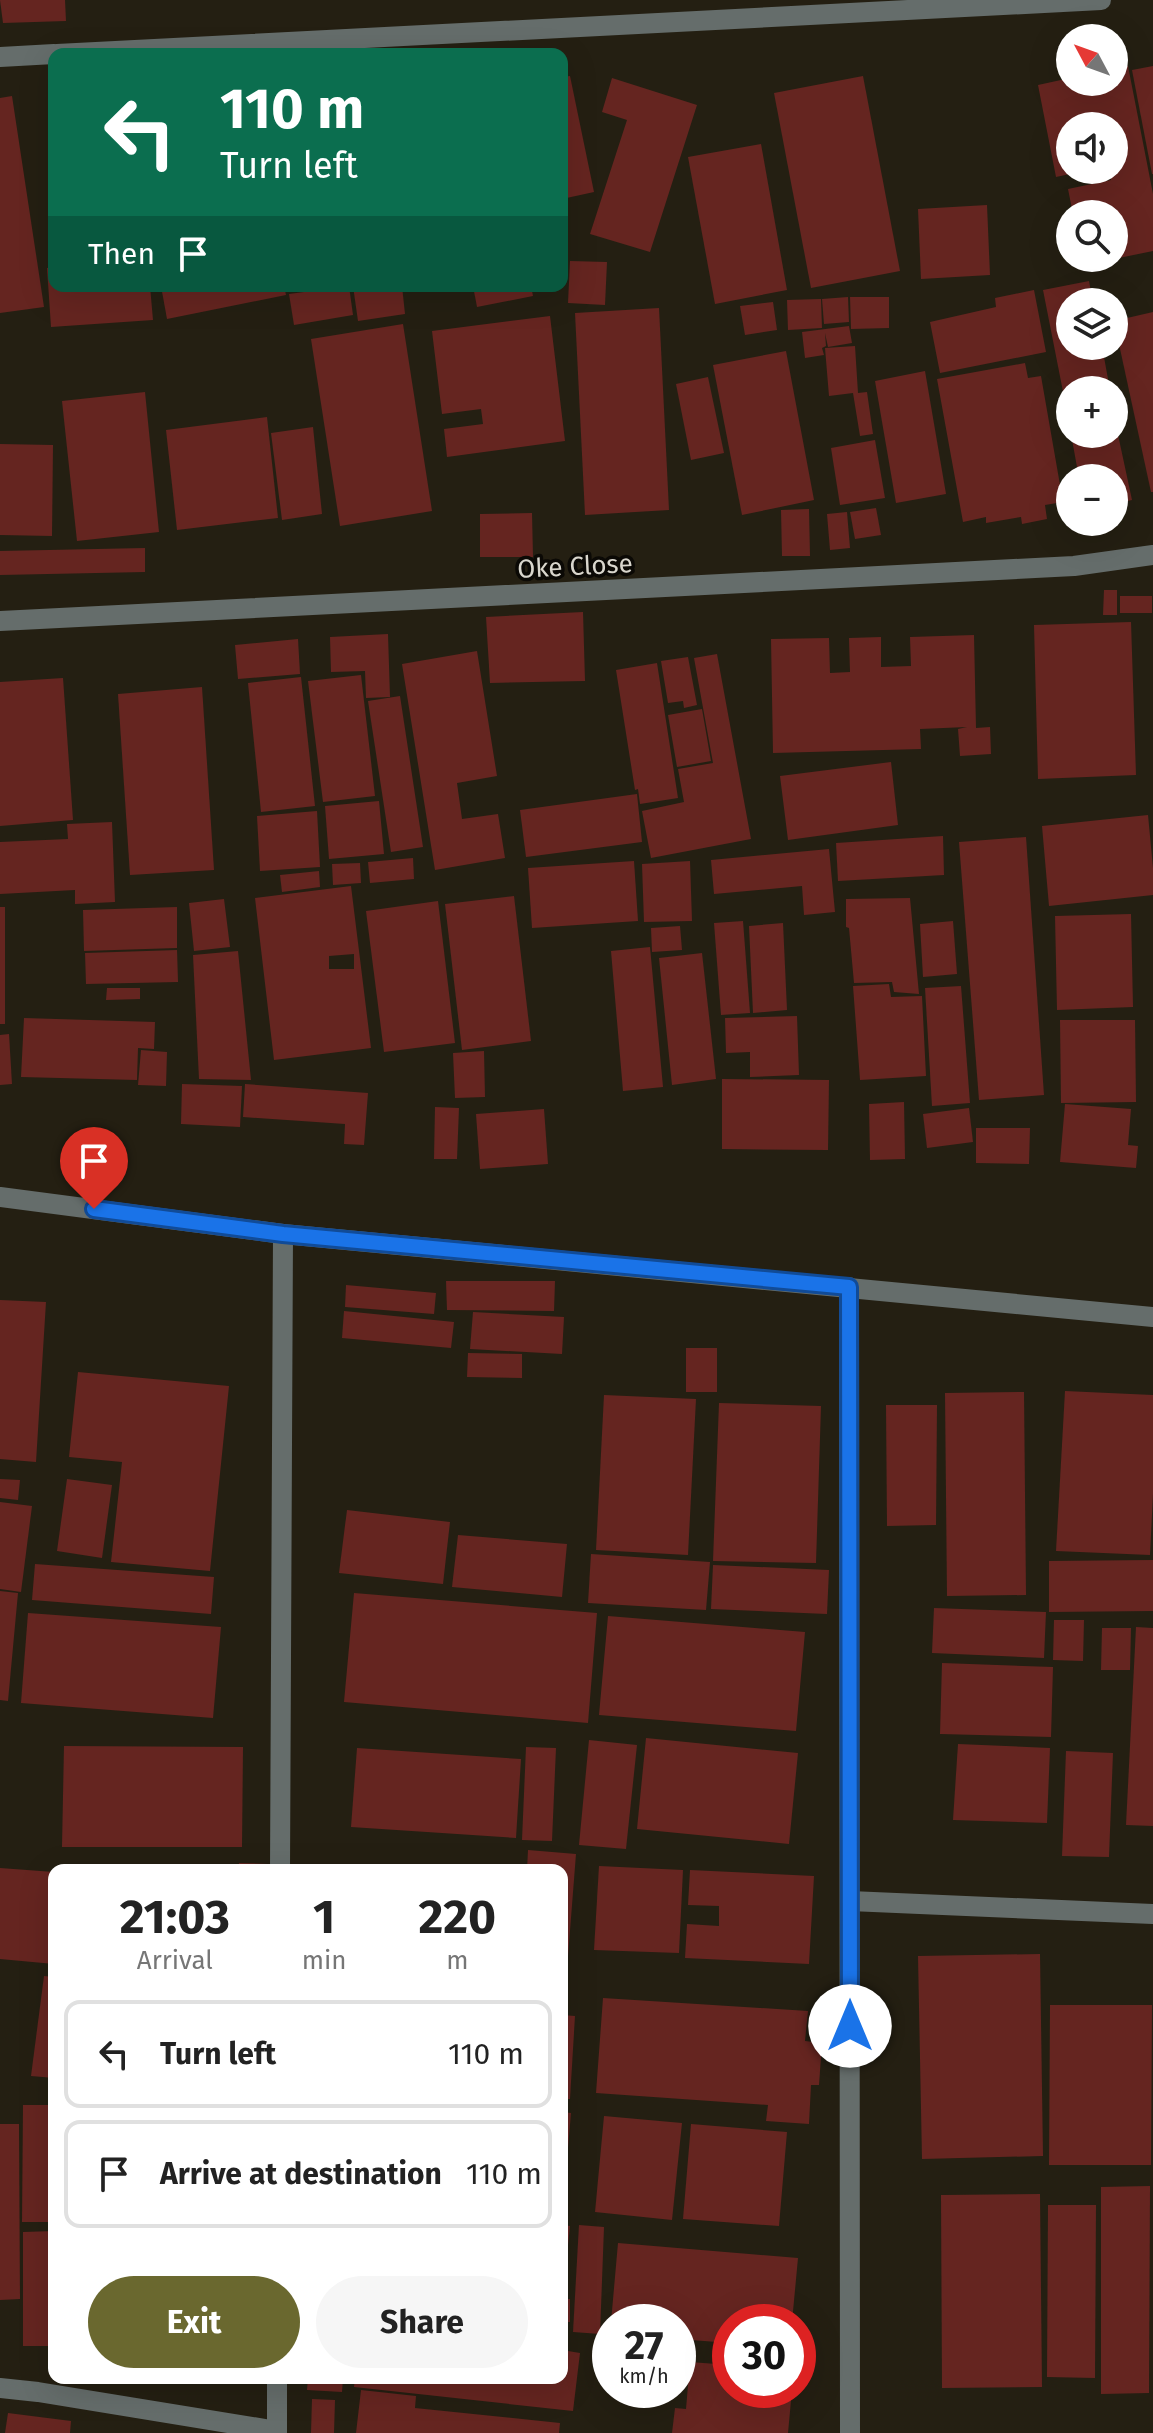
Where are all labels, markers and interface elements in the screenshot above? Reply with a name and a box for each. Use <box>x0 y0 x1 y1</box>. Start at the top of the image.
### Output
north arrow <box>1056 24 1128 96</box>
map controls <box>1056 24 1128 536</box>
text: 110 m <box>220 76 364 143</box>
icon: left <box>88 80 192 184</box>
button: sound <box>1056 112 1128 184</box>
text: Turn left <box>220 144 358 188</box>
button: search <box>1056 200 1128 272</box>
icon: arrive <box>171 232 215 276</box>
text: Then <box>88 236 155 272</box>
button: layers <box>1056 288 1128 360</box>
button: + <box>1056 376 1128 448</box>
button: − <box>1056 464 1128 536</box>
street label: Oke Close <box>517 548 633 585</box>
pin <box>60 1127 128 1209</box>
icon: arrive <box>72 1139 116 1183</box>
text: 21:03 <box>120 1888 230 1946</box>
text: 1 <box>313 1888 335 1946</box>
text: 220 <box>418 1888 496 1946</box>
text: Arrival <box>137 1945 213 1976</box>
text: min <box>302 1945 347 1976</box>
text: m <box>446 1945 468 1976</box>
position arrow <box>808 1984 892 2068</box>
icon: left <box>92 2032 136 2076</box>
text: Turn left <box>160 2036 276 2072</box>
text: 110 m <box>448 2036 524 2072</box>
icon: arrive <box>92 2152 136 2196</box>
text: Arrive at destination <box>160 2156 442 2192</box>
text: 110 m <box>466 2156 542 2192</box>
button: Exit <box>88 2276 300 2368</box>
button: Share <box>316 2276 528 2368</box>
speed limit sign: 30 <box>712 2304 816 2408</box>
text: 27 <box>625 2322 664 2370</box>
text: km/h <box>619 2364 669 2388</box>

